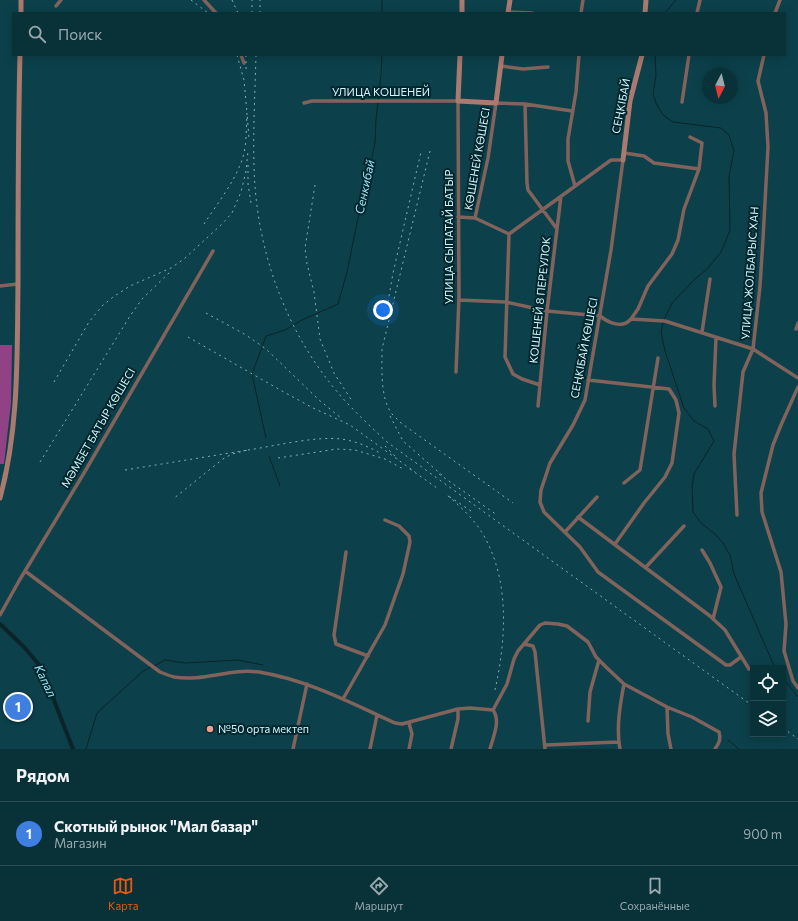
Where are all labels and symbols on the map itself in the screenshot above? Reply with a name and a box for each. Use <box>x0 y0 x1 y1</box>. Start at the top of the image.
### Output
north arrow <box>702 68 738 104</box>
street label: СЕҢКІБАЙ <box>608 77 632 135</box>
street label: УЛИЦА КОШЕНЕЙ <box>332 84 430 98</box>
street label: КӨШЕНЕЙ КӨШЕСІ <box>460 106 492 211</box>
water label: Сенкибай <box>351 158 377 215</box>
street label: УЛИЦА СЫПАТАЙ БАТЫР <box>441 170 455 304</box>
street label: УЛИЦА ЖОЛБАРЫС ХАН <box>738 206 761 340</box>
street label: КОШЕНЕЙ 8 ПЕРЕУЛОК <box>525 235 553 364</box>
street label: СЕҢКІБАЙ КӨШЕСІ <box>566 296 600 399</box>
your location <box>373 300 393 320</box>
street label: МӘМБЕТ БАТЫР КӨШЕСІ <box>58 366 137 490</box>
water label: Капал <box>32 662 60 699</box>
pin: 1 <box>5 692 31 722</box>
place label: №50 орта мектеп <box>218 722 309 735</box>
marker: №50 орта мектеп <box>205 724 215 734</box>

